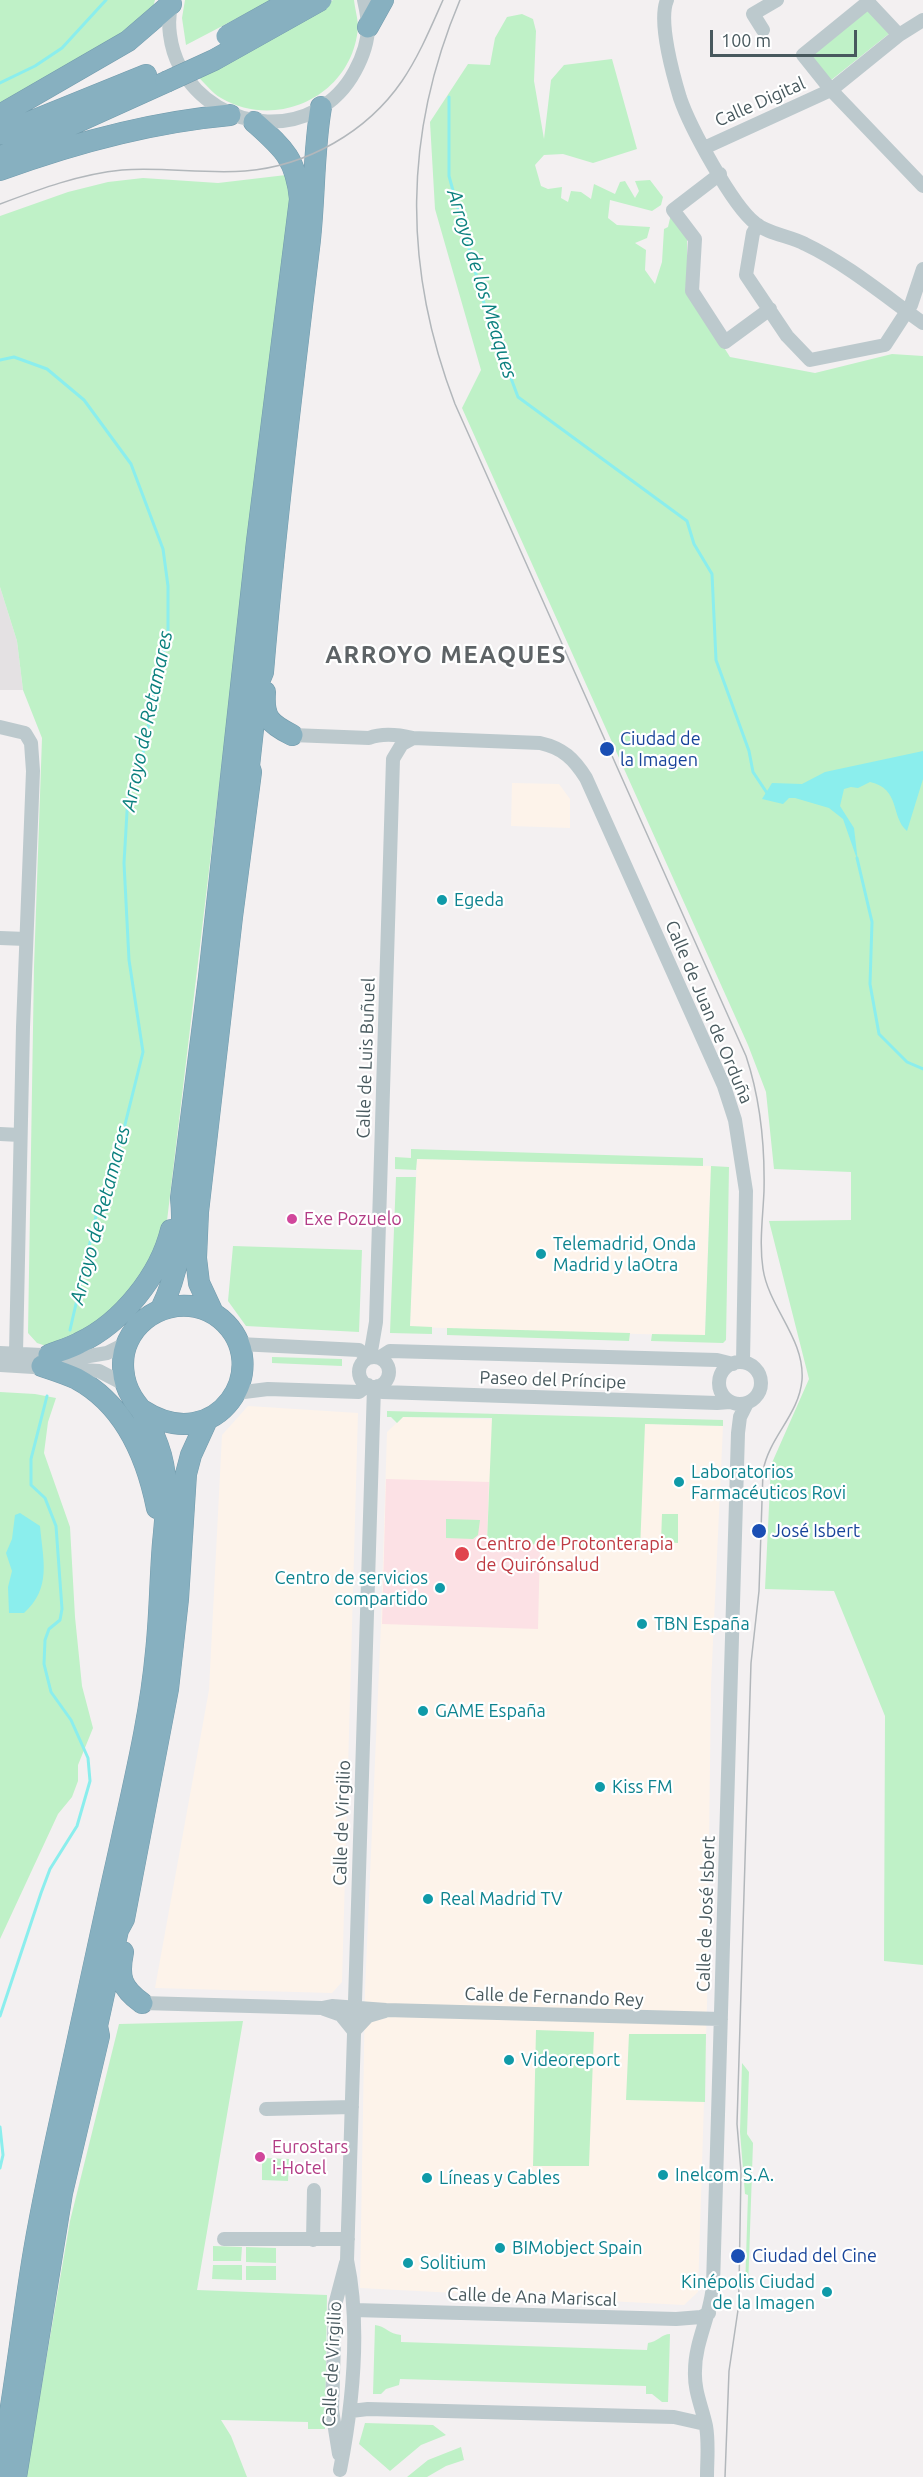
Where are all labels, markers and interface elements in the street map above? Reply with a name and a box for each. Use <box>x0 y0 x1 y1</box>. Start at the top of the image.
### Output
scale bar <box>713 18 860 56</box>
text: 100 m <box>721 30 771 50</box>
street label: Calle Digital <box>711 72 809 132</box>
water label: Arroyo de los Meaques <box>442 186 522 382</box>
water label: Arroyo de Retamares <box>116 629 178 813</box>
district label: ARROYO MEAQUES <box>325 641 567 669</box>
place label: Ciudad de la Imagen <box>620 728 701 771</box>
marker: Ciudad de la Imagen <box>598 740 616 758</box>
place label: Egeda <box>454 889 504 911</box>
marker: Egeda <box>435 893 449 907</box>
street label: Calle de Juan de Orduña <box>661 917 757 1107</box>
street label: Calle de Luis Buñuel <box>352 977 380 1139</box>
water label: Arroyo de Retamares <box>65 1123 135 1307</box>
place label: Exe Pozuelo <box>304 1208 402 1230</box>
marker: Exe Pozuelo <box>285 1212 299 1226</box>
place label: Telemadrid, Onda Madrid y laOtra <box>553 1233 696 1276</box>
marker: Telemadrid, Onda Madrid y laOtra <box>534 1247 548 1261</box>
street label: Paseo del Príncipe <box>479 1367 627 1393</box>
place label: Laboratorios Farmacéuticos Rovi <box>691 1461 846 1504</box>
marker: Laboratorios Farmacéuticos Rovi <box>672 1475 686 1489</box>
place label: José Isbert <box>772 1520 860 1542</box>
marker: José Isbert <box>750 1522 768 1540</box>
place label: Centro de Protonterapia de Quirónsalud <box>476 1533 673 1576</box>
marker: Centro de Protonterapia de Quirónsalud <box>453 1545 471 1563</box>
place label: Centro de servicios compartido <box>274 1567 428 1610</box>
marker: Centro de servicios compartido <box>433 1581 447 1595</box>
place label: TBN España <box>654 1613 750 1635</box>
marker: TBN España <box>635 1617 649 1631</box>
place label: GAME España <box>435 1700 546 1722</box>
marker: GAME España <box>416 1704 430 1718</box>
street label: Calle de Virgilio <box>329 1760 355 1886</box>
place label: Kiss FM <box>612 1776 673 1798</box>
marker: Kiss FM <box>593 1780 607 1794</box>
street label: Calle de José Isbert <box>692 1835 720 1993</box>
place label: Real Madrid TV <box>440 1888 562 1910</box>
marker: Real Madrid TV <box>421 1892 435 1906</box>
street label: Calle de Fernando Rey <box>464 1983 644 2011</box>
place label: Videoreport <box>521 2049 620 2071</box>
marker: Videoreport <box>502 2053 516 2067</box>
place label: Eurostars i-Hotel <box>272 2136 348 2178</box>
marker: Eurostars i-Hotel <box>253 2150 267 2164</box>
place label: Inelcom S.A. <box>675 2164 774 2186</box>
place label: Líneas y Cables <box>439 2167 560 2189</box>
marker: Inelcom S.A. <box>656 2168 670 2182</box>
marker: Líneas y Cables <box>420 2171 434 2185</box>
place label: BIMobject Spain <box>512 2237 642 2259</box>
marker: BIMobject Spain <box>493 2241 507 2255</box>
place label: Ciudad del Cine <box>752 2245 877 2267</box>
marker: Ciudad del Cine <box>729 2247 747 2265</box>
place label: Solitium <box>420 2252 486 2274</box>
marker: Solitium <box>401 2256 415 2270</box>
place label: Kinépolis Ciudad de la Imagen <box>681 2271 815 2314</box>
street label: Calle de Ana Mariscal <box>447 2283 617 2311</box>
marker: Kinépolis Ciudad de la Imagen <box>820 2285 834 2299</box>
street label: Calle de Virgilio <box>318 2301 346 2427</box>

